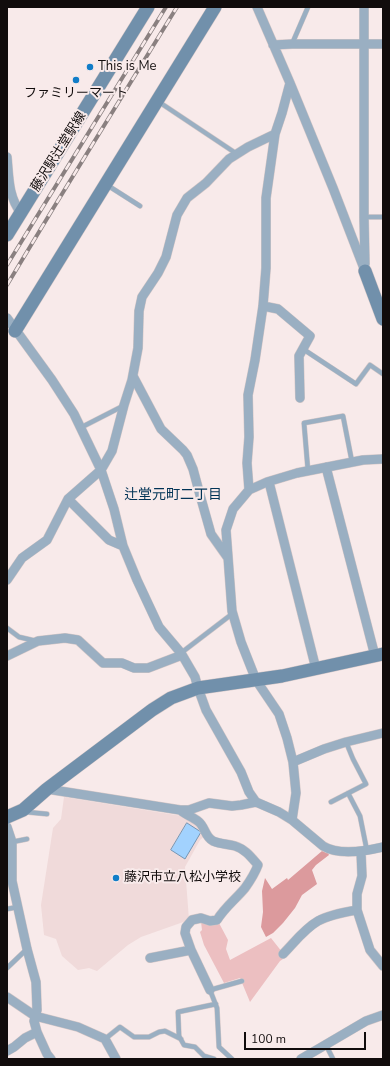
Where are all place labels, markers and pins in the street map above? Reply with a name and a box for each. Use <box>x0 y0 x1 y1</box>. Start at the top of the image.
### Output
place label: This is Me <box>98 59 156 75</box>
marker: This is Me <box>85 62 95 72</box>
marker: ファミリーマート <box>71 75 81 85</box>
place label: ファミリーマート <box>24 86 128 102</box>
place label: 藤沢市立八松小学校 <box>124 870 241 886</box>
marker: 藤沢市立八松小学校 <box>111 873 121 883</box>

